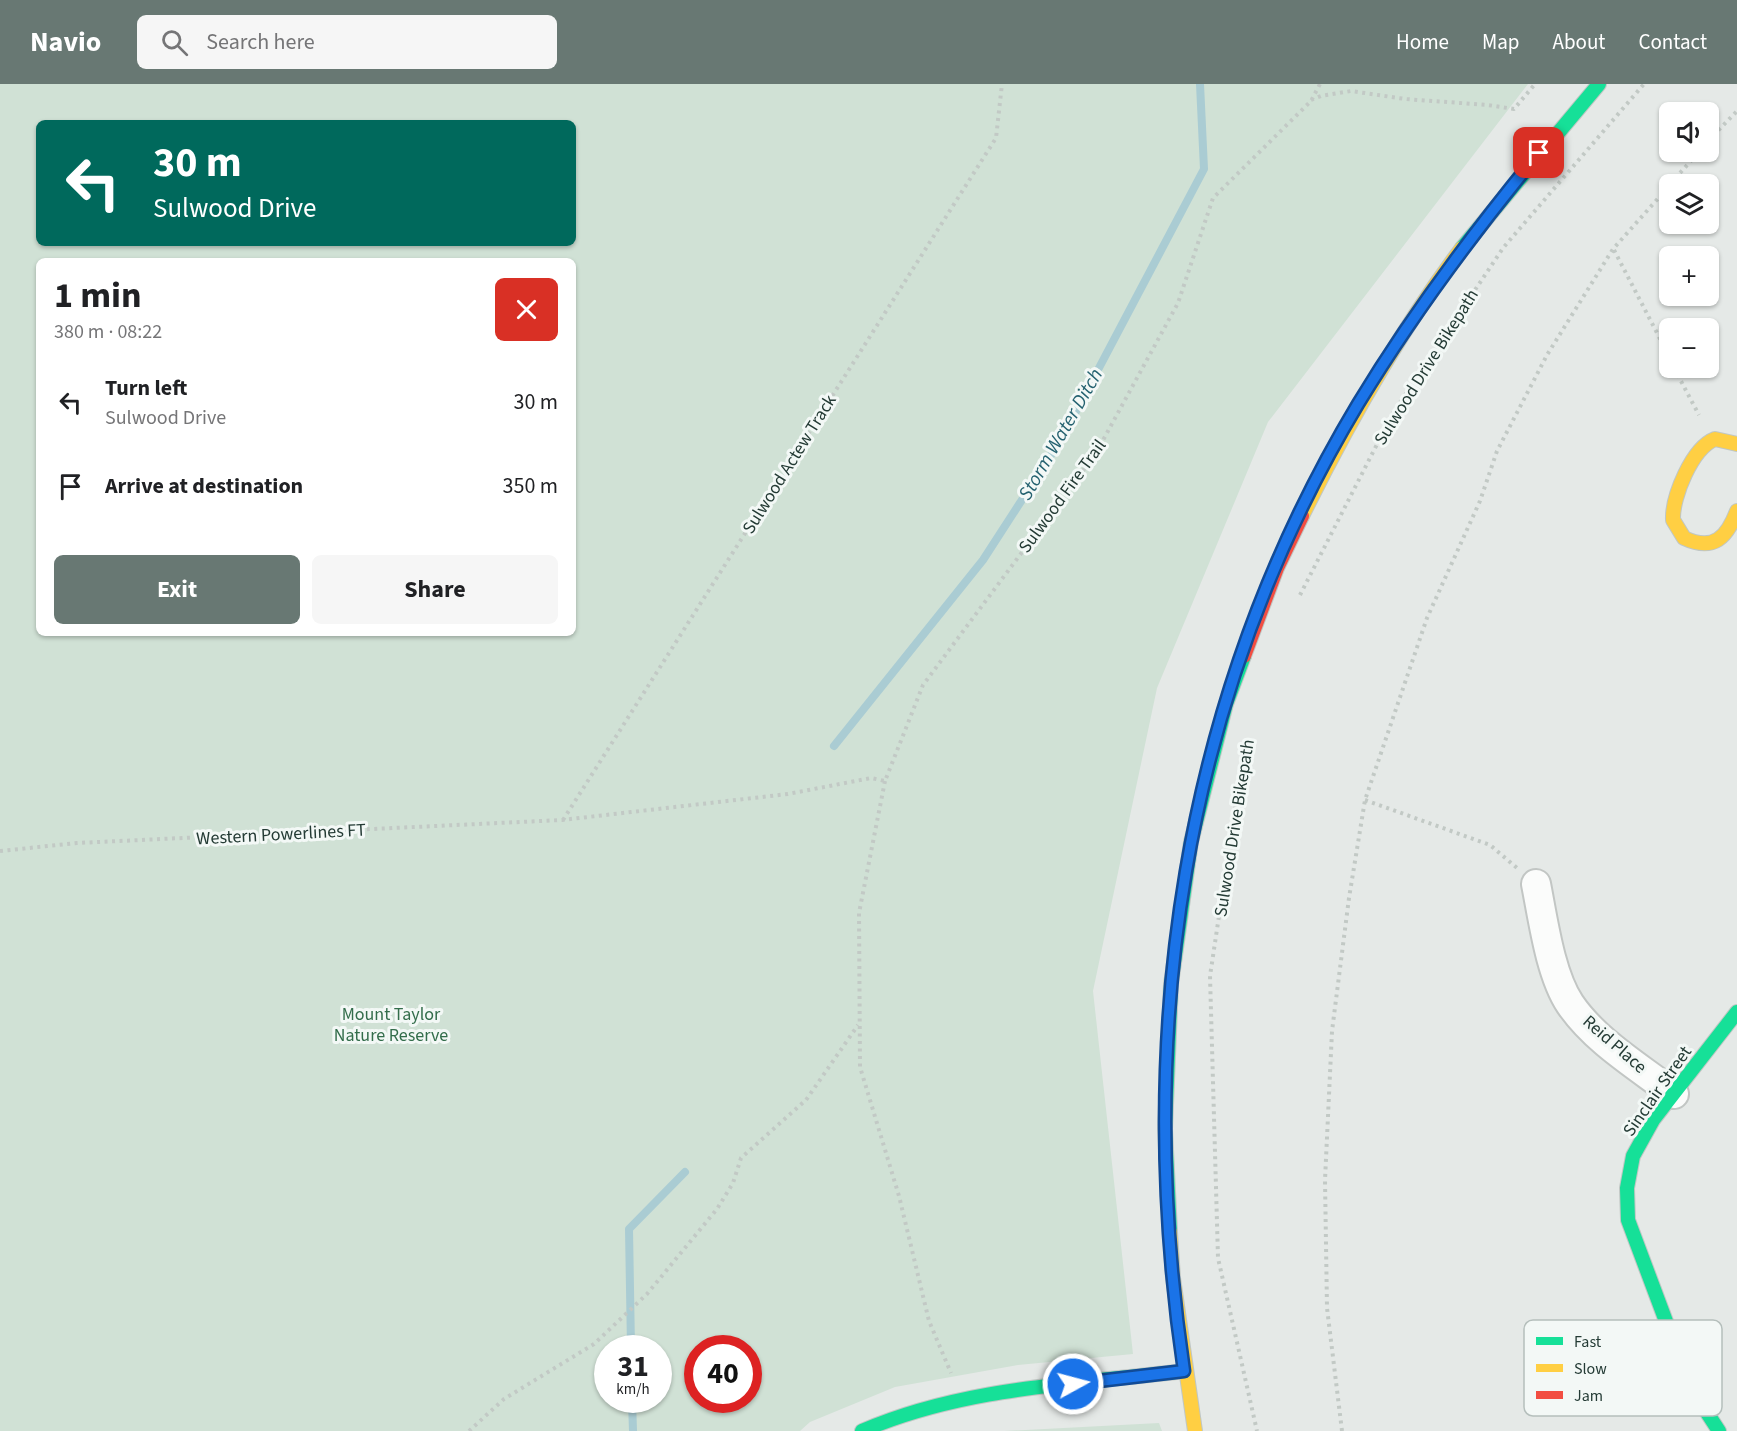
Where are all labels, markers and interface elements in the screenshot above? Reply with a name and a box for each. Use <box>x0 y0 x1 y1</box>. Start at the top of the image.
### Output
search box <box>137 15 557 69</box>
text: Navio <box>30 22 101 62</box>
icon: search <box>158 26 191 59</box>
text: Search here <box>206 26 315 58</box>
text: Home <box>1396 27 1449 57</box>
text: Map <box>1482 27 1520 57</box>
text: About <box>1553 27 1605 57</box>
text: Contact <box>1638 27 1707 57</box>
map controls <box>1659 102 1719 378</box>
button: sound <box>1659 102 1719 162</box>
pin <box>1513 127 1564 178</box>
text: 30 m <box>153 133 242 193</box>
icon: arrive <box>1522 136 1555 169</box>
icon: left <box>54 144 132 222</box>
button: layers <box>1659 174 1719 234</box>
text: Sulwood Drive <box>153 189 316 228</box>
button: + <box>1659 246 1719 306</box>
text: 1 min <box>54 270 142 321</box>
button: close <box>495 278 558 341</box>
street label: Sulwood Drive Bikepath <box>1368 285 1485 450</box>
text: 380 m · 08:22 <box>54 318 162 346</box>
button: − <box>1659 318 1719 378</box>
water label: Storm Water Ditch <box>1012 363 1110 506</box>
text: Turn left <box>105 372 187 404</box>
icon: left <box>54 386 87 419</box>
text: 30 m <box>513 386 558 418</box>
street label: Sulwood Actew Track <box>736 390 842 539</box>
text: Sulwood Drive <box>105 404 226 432</box>
street label: Sulwood Fire Trail <box>1013 434 1112 558</box>
icon: arrive <box>54 470 87 503</box>
text: Arrive at destination <box>105 470 303 502</box>
text: 350 m <box>503 470 558 502</box>
button: Exit <box>54 555 300 624</box>
button: Share <box>312 555 558 624</box>
street label: Sulwood Drive Bikepath <box>1208 737 1261 919</box>
street label: Western Powerlines FT <box>196 818 367 851</box>
park label: Mount Taylor Nature Reserve <box>334 1002 448 1048</box>
street label: Reid Place <box>1577 1009 1652 1079</box>
street label: Sinclair Street <box>1617 1041 1698 1142</box>
legend <box>1524 1320 1722 1416</box>
text: Fast <box>1574 1331 1602 1353</box>
speed limit sign: 40 <box>684 1335 762 1413</box>
text: 31 <box>617 1345 649 1388</box>
position arrow <box>1041 1352 1105 1416</box>
text: Slow <box>1574 1358 1607 1380</box>
text: km/h <box>616 1379 650 1400</box>
text: Jam <box>1574 1385 1603 1407</box>

